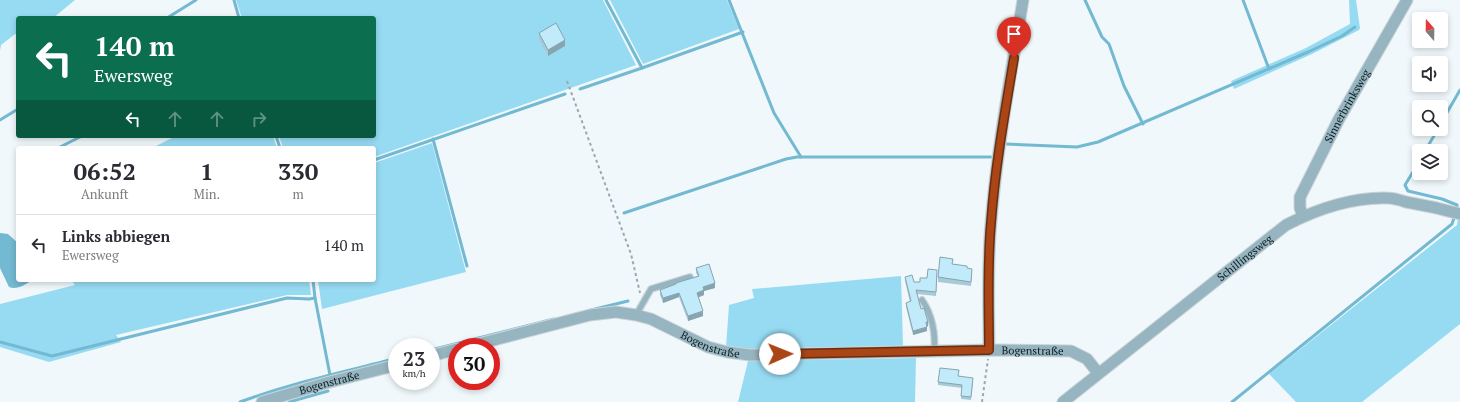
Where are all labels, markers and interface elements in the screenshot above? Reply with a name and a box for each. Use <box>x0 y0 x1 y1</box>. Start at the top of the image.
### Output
north arrow <box>1412 12 1448 48</box>
map controls <box>1412 12 1448 180</box>
pin <box>997 17 1031 58</box>
icon: arrive <box>1003 23 1025 45</box>
text: 140 m <box>94 27 175 64</box>
icon: left <box>28 32 80 84</box>
button: sound <box>1412 56 1448 92</box>
text: Ewersweg <box>94 63 173 87</box>
street label: Sinnerbrinksweg <box>1321 67 1373 145</box>
button: search <box>1412 100 1448 136</box>
icon: left <box>122 108 144 130</box>
icon: ahead <box>164 108 186 130</box>
icon: ahead <box>206 108 228 130</box>
icon: right <box>248 108 270 130</box>
button: layers <box>1412 144 1448 180</box>
text: 06:52 <box>74 155 136 187</box>
text: 1 <box>200 155 214 187</box>
text: 330 <box>278 155 318 187</box>
text: Ankunft <box>81 185 129 203</box>
text: Min. <box>194 185 220 203</box>
text: m <box>292 185 304 203</box>
text: Links abbiegen <box>62 226 170 246</box>
street label: Schillingsweg <box>1214 231 1276 284</box>
icon: left <box>28 234 50 256</box>
text: 140 m <box>323 235 364 255</box>
text: Ewersweg <box>62 246 119 264</box>
street label: Bogenstraße <box>678 328 741 361</box>
position arrow <box>759 333 801 375</box>
speed limit sign: 30 <box>448 338 500 390</box>
street label: Bogenstraße <box>1002 343 1064 358</box>
text: 23 <box>403 345 425 372</box>
text: km/h <box>402 367 426 380</box>
street label: Bogenstraße <box>297 368 361 398</box>

